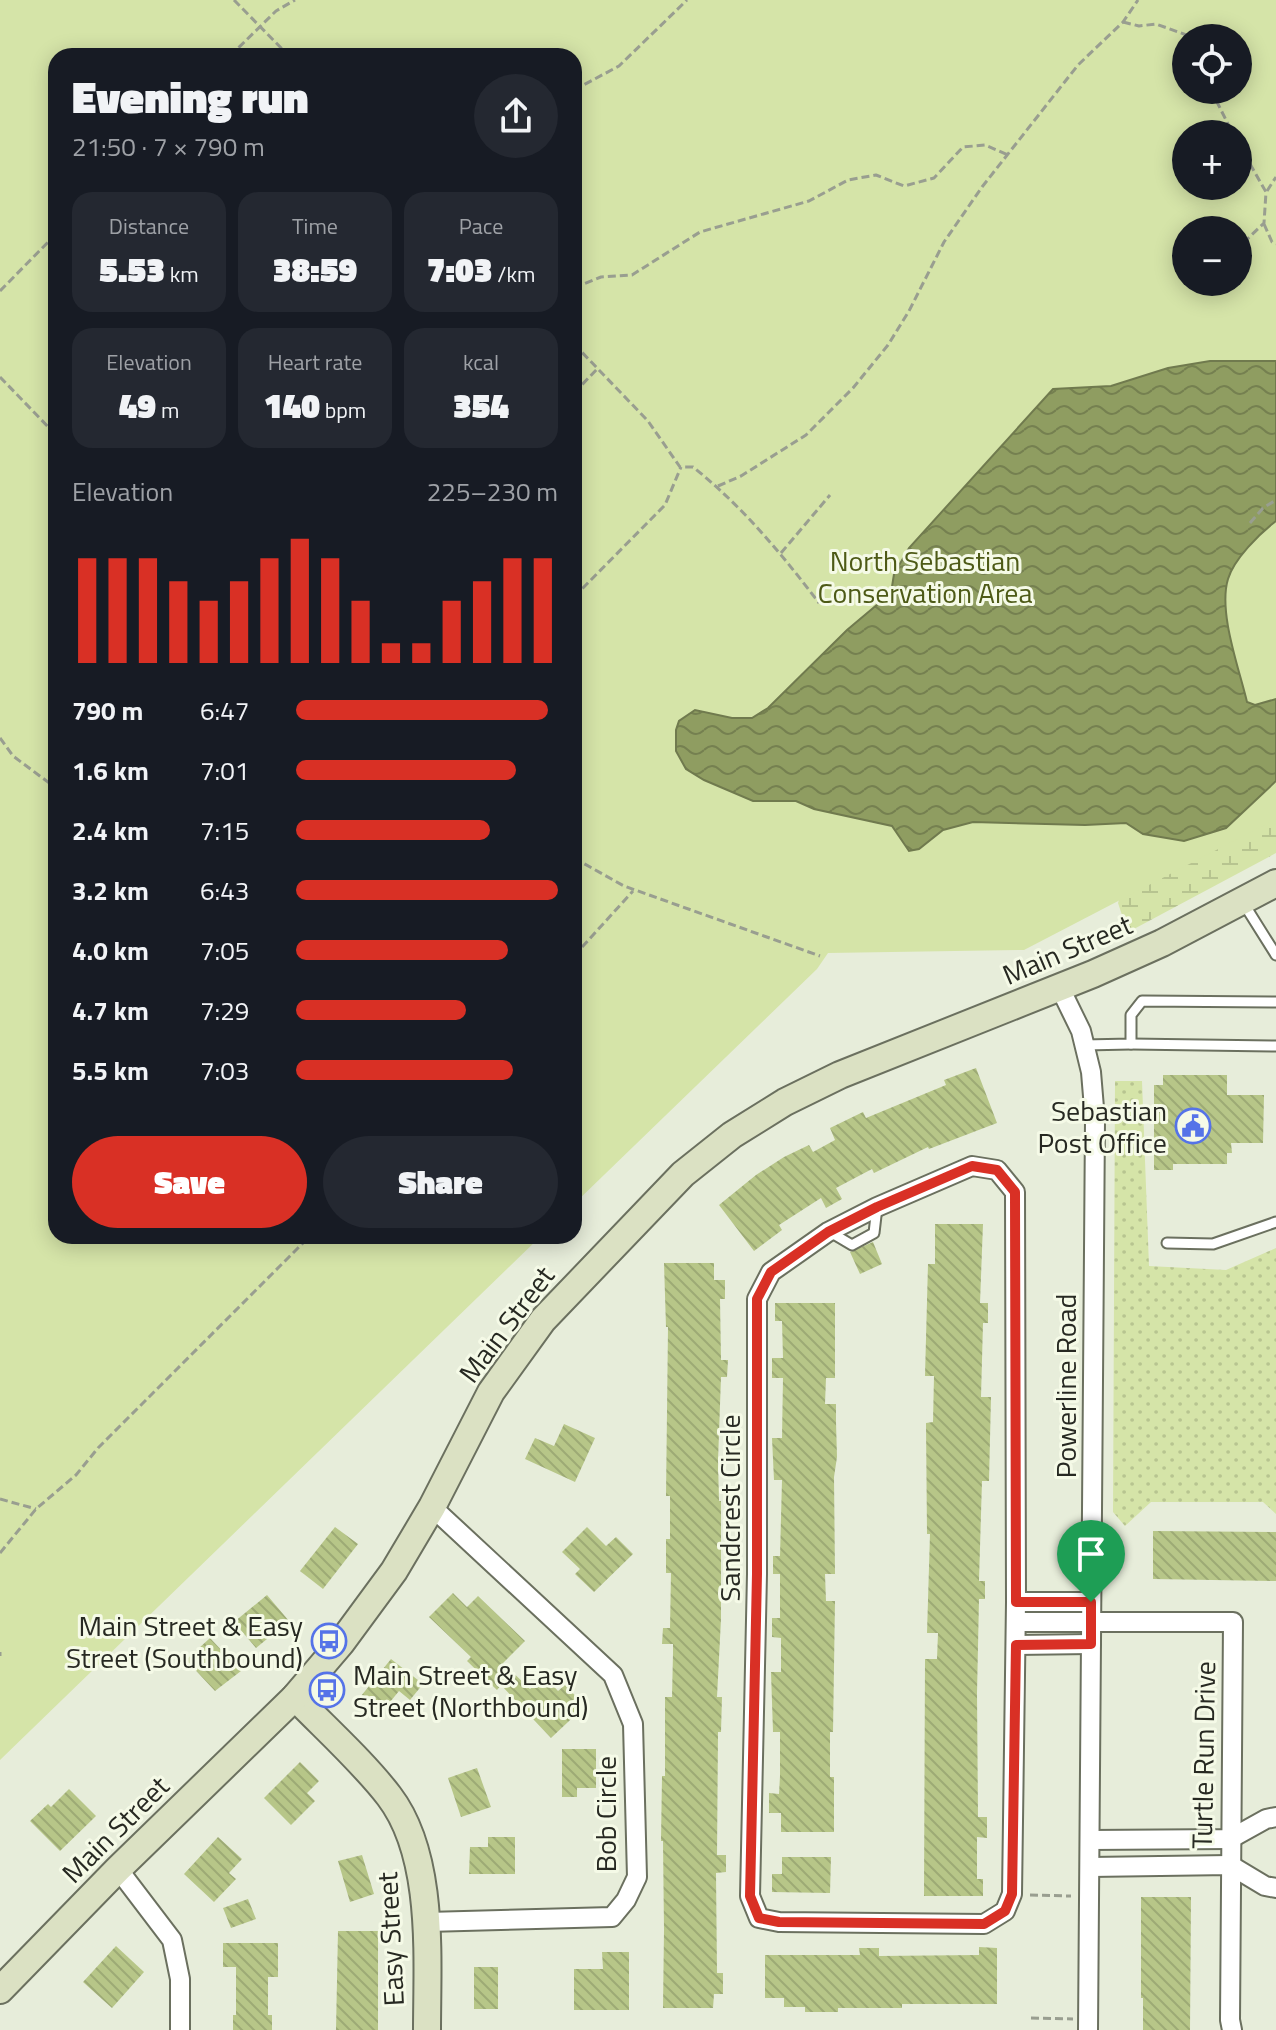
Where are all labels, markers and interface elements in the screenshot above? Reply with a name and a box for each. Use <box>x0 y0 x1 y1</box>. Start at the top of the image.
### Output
map controls <box>1172 24 1252 296</box>
button: locate <box>1172 24 1252 104</box>
text: Evening run <box>72 63 309 130</box>
button: share <box>474 74 558 158</box>
button: + <box>1172 120 1252 200</box>
text: 21:50 · 7 × 790 m <box>72 127 265 166</box>
text: Distance <box>109 209 189 243</box>
text: Time <box>292 209 338 243</box>
text: Pace <box>459 209 503 243</box>
button: − <box>1172 216 1252 296</box>
text: 5.53 <box>99 243 165 295</box>
text: 38:59 <box>273 243 357 295</box>
text: 7:03 <box>427 243 493 295</box>
text: km <box>165 257 199 291</box>
text: /km <box>493 257 535 291</box>
text: Elevation <box>106 345 192 379</box>
text: Heart rate <box>268 345 362 379</box>
text: kcal <box>463 345 499 379</box>
text: 49 <box>119 379 156 431</box>
text: 140 <box>264 379 320 431</box>
text: 354 <box>453 379 509 431</box>
text: m <box>156 393 179 427</box>
text: bpm <box>320 393 366 427</box>
text: Elevation <box>72 472 173 511</box>
text: 225–230 m <box>427 472 558 511</box>
park label: North Sebastian Conservation Area <box>817 539 1033 614</box>
text: 790 m <box>72 691 143 730</box>
text: 6:47 <box>200 691 249 730</box>
text: 1.6 km <box>72 751 149 790</box>
text: 7:01 <box>200 751 249 790</box>
text: 2.4 km <box>72 811 149 850</box>
text: 7:15 <box>200 811 249 850</box>
text: 3.2 km <box>72 871 149 910</box>
text: 6:43 <box>200 871 249 910</box>
street label: Main Street <box>996 902 1139 996</box>
text: 4.0 km <box>72 931 149 970</box>
text: 7:05 <box>200 931 249 970</box>
text: 4.7 km <box>72 991 149 1030</box>
text: 7:29 <box>200 991 249 1030</box>
text: 5.5 km <box>72 1051 149 1090</box>
text: 7:03 <box>200 1051 249 1090</box>
place label: Sebastian Post Office <box>1037 1089 1167 1164</box>
public building icon: Sebastian Post Office <box>1174 1107 1212 1145</box>
button: Save <box>72 1136 307 1228</box>
button: Share <box>323 1136 558 1228</box>
street label: Main Street <box>448 1256 565 1392</box>
street label: Powerline Road <box>1044 1294 1087 1478</box>
street label: Sandcrest Circle <box>708 1414 751 1602</box>
pin <box>1057 1520 1125 1602</box>
icon: arrive <box>1069 1532 1113 1576</box>
place label: Main Street & Easy Street (Southbound) <box>66 1604 303 1679</box>
bus stop icon: Main Street & Easy Street (Southbound) <box>310 1622 348 1660</box>
place label: Main Street & Easy Street (Northbound) <box>353 1653 588 1728</box>
street label: Turtle Run Drive <box>1180 1661 1226 1849</box>
bus stop icon: Main Street & Easy Street (Northbound) <box>308 1671 346 1709</box>
street label: Bob Circle <box>584 1756 627 1872</box>
street label: Main Street <box>51 1765 179 1893</box>
street label: Easy Street <box>365 1871 415 2007</box>

